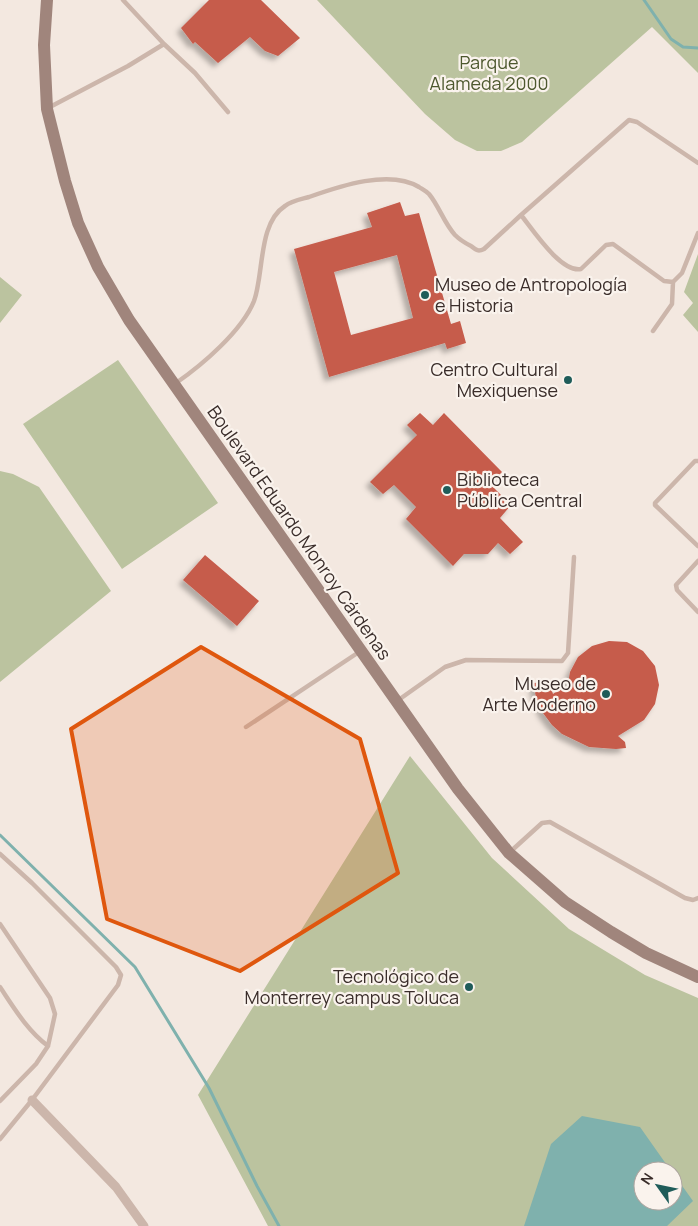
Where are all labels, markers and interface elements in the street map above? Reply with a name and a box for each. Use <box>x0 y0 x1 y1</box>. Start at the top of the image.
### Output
park label: Parque Alameda 2000 <box>430 50 548 95</box>
place label: Museo de Antropología e Historia <box>435 272 627 317</box>
marker: Museo de Antropología e Historia <box>419 289 431 301</box>
place label: Centro Cultural Mexiquense <box>430 357 558 402</box>
marker: Centro Cultural Mexiquense <box>562 374 574 386</box>
street label: Boulevard Eduardo Monroy Cárdenas <box>202 401 397 664</box>
place label: Biblioteca Pública Central <box>457 467 583 512</box>
marker: Biblioteca Pública Central <box>441 484 453 496</box>
place label: Museo de Arte Moderno <box>482 671 596 716</box>
marker: Museo de Arte Moderno <box>600 688 612 700</box>
place label: Tecnológico de Monterrey campus Toluca <box>245 964 459 1009</box>
marker: Tecnológico de Monterrey campus Toluca <box>463 981 475 993</box>
north arrow <box>633 1161 683 1211</box>
text: N <box>636 1169 657 1188</box>

